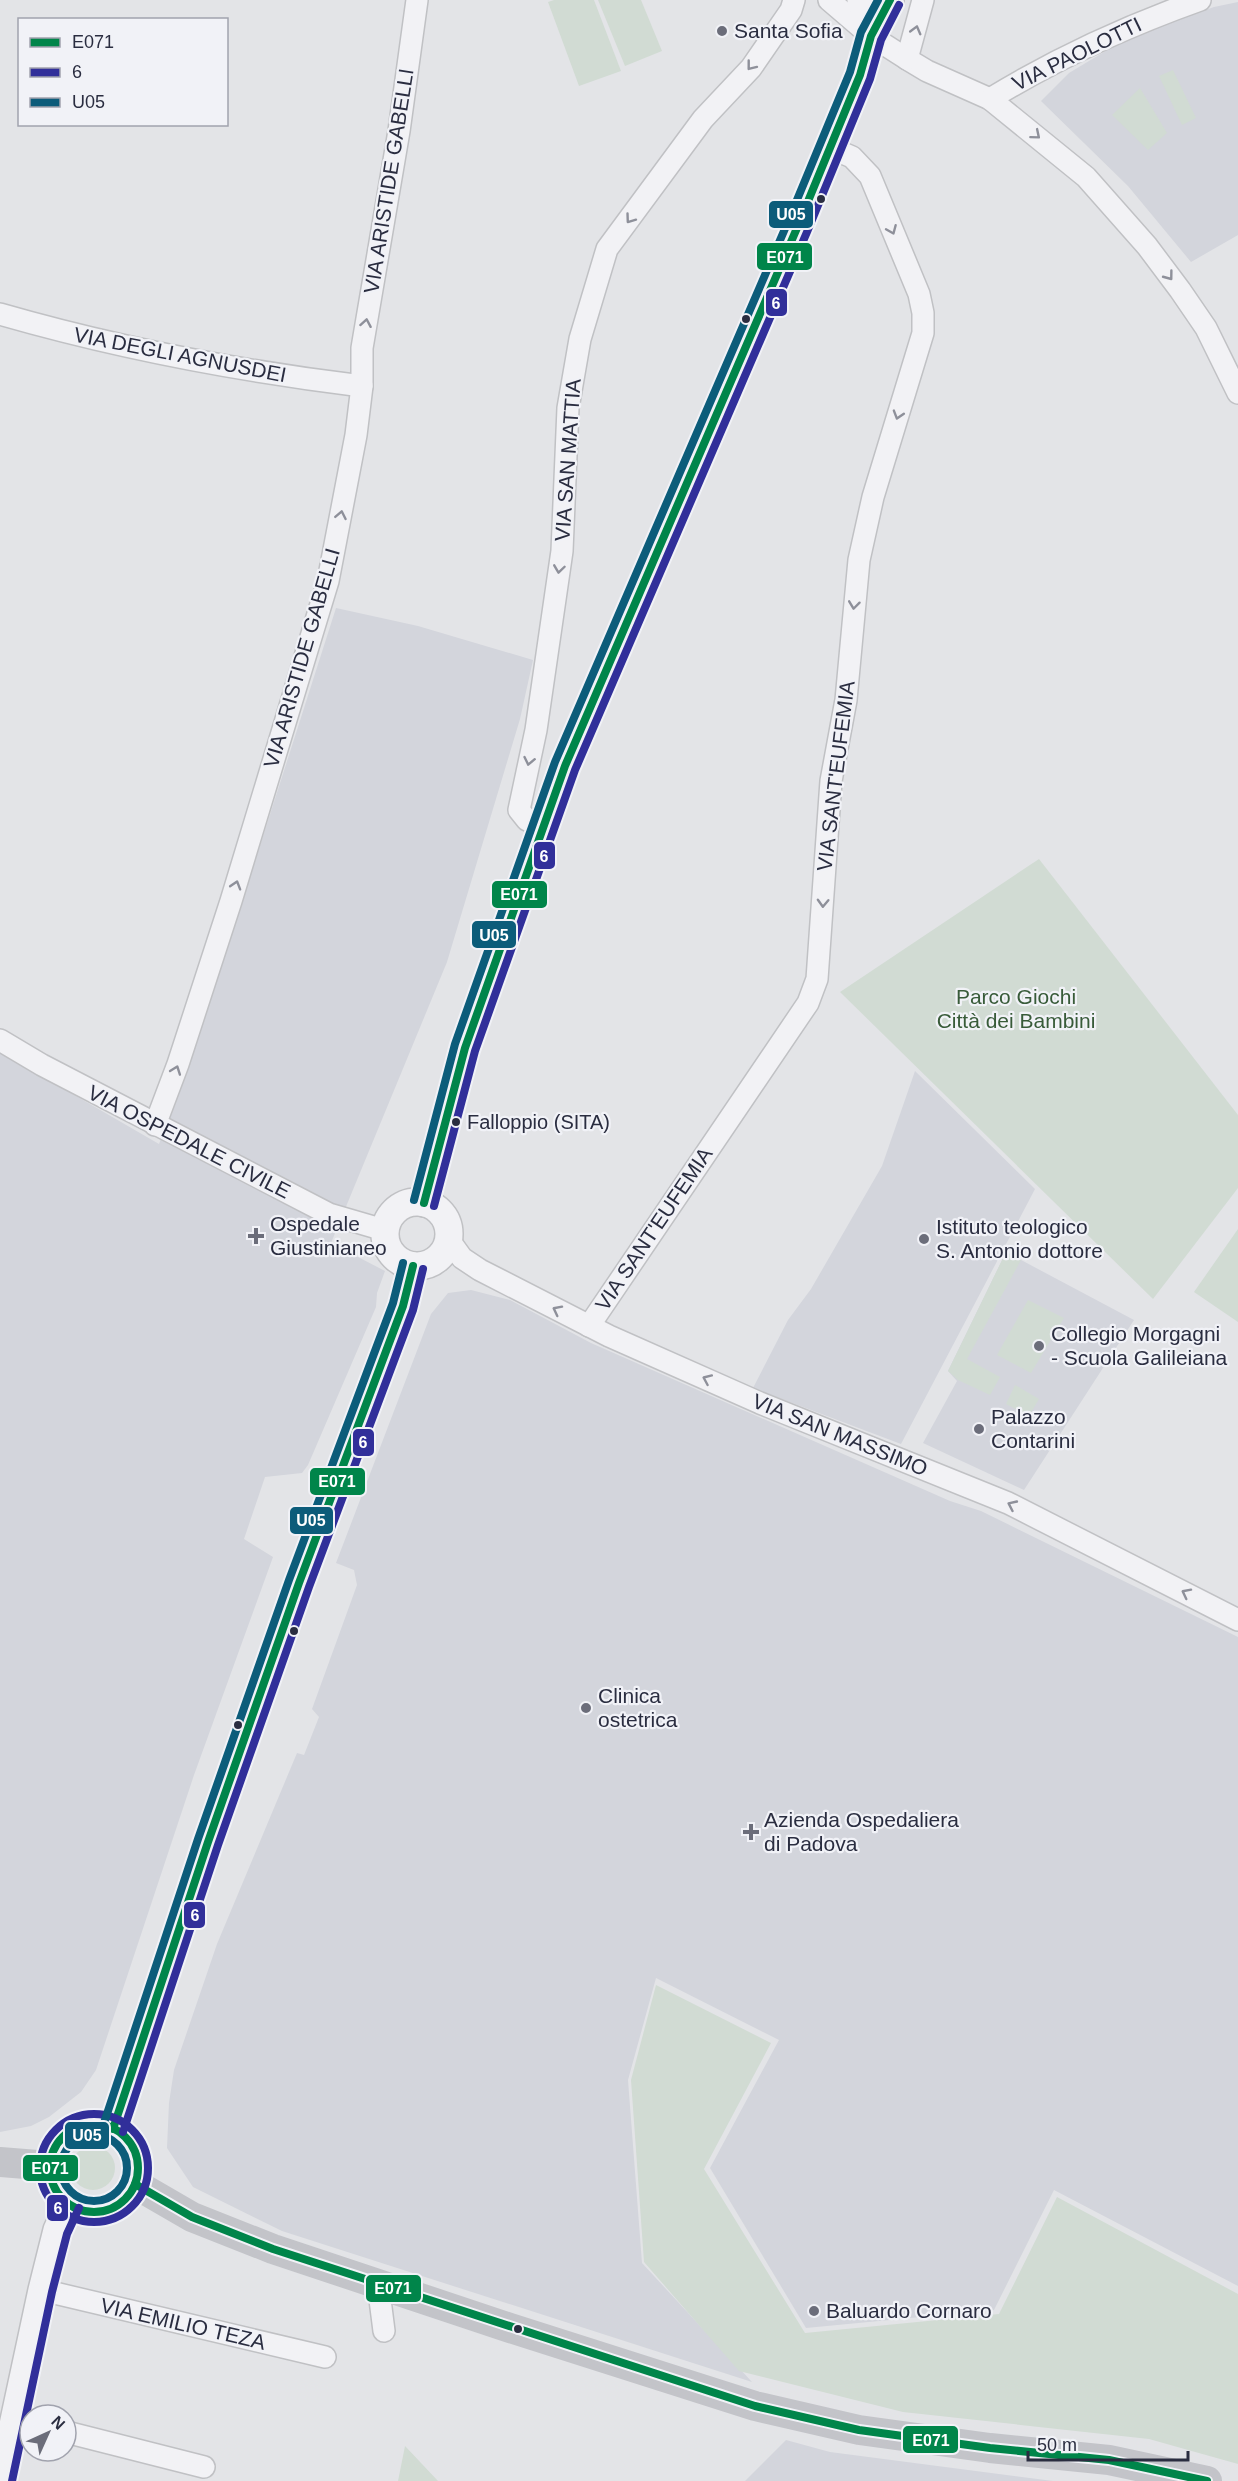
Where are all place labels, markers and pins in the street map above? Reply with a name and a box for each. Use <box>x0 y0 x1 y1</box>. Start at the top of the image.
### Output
place label: Santa Sofia <box>734 19 843 42</box>
marker: Santa Sofia <box>715 24 729 38</box>
unlabelled marker <box>815 193 827 205</box>
unlabelled marker <box>740 313 752 325</box>
place label: Falloppio (SITA) <box>467 1111 610 1133</box>
marker: Falloppio (SITA) <box>450 1116 462 1128</box>
place label: Ospedale Giustinianeo <box>270 1212 387 1259</box>
place label: Istituto teologico S. Antonio dottore <box>936 1215 1103 1262</box>
marker: Ospedale Giustinianeo <box>247 1227 265 1245</box>
marker: Istituto teologico S. Antonio dottore <box>917 1232 931 1246</box>
place label: Collegio Morgagni - Scuola Galileiana <box>1051 1322 1228 1369</box>
marker: Collegio Morgagni - Scuola Galileiana <box>1032 1339 1046 1353</box>
place label: Palazzo Contarini <box>991 1405 1075 1452</box>
marker: Palazzo Contarini <box>972 1422 986 1436</box>
unlabelled marker <box>288 1625 300 1637</box>
place label: Clinica ostetrica <box>598 1684 678 1731</box>
marker: Clinica ostetrica <box>579 1701 593 1715</box>
unlabelled marker <box>232 1719 244 1731</box>
place label: Azienda Ospedaliera di Padova <box>764 1808 959 1855</box>
marker: Azienda Ospedaliera di Padova <box>742 1823 760 1841</box>
place label: Baluardo Cornaro <box>826 2299 992 2322</box>
marker: Baluardo Cornaro <box>807 2304 821 2318</box>
unlabelled marker <box>512 2323 524 2335</box>

